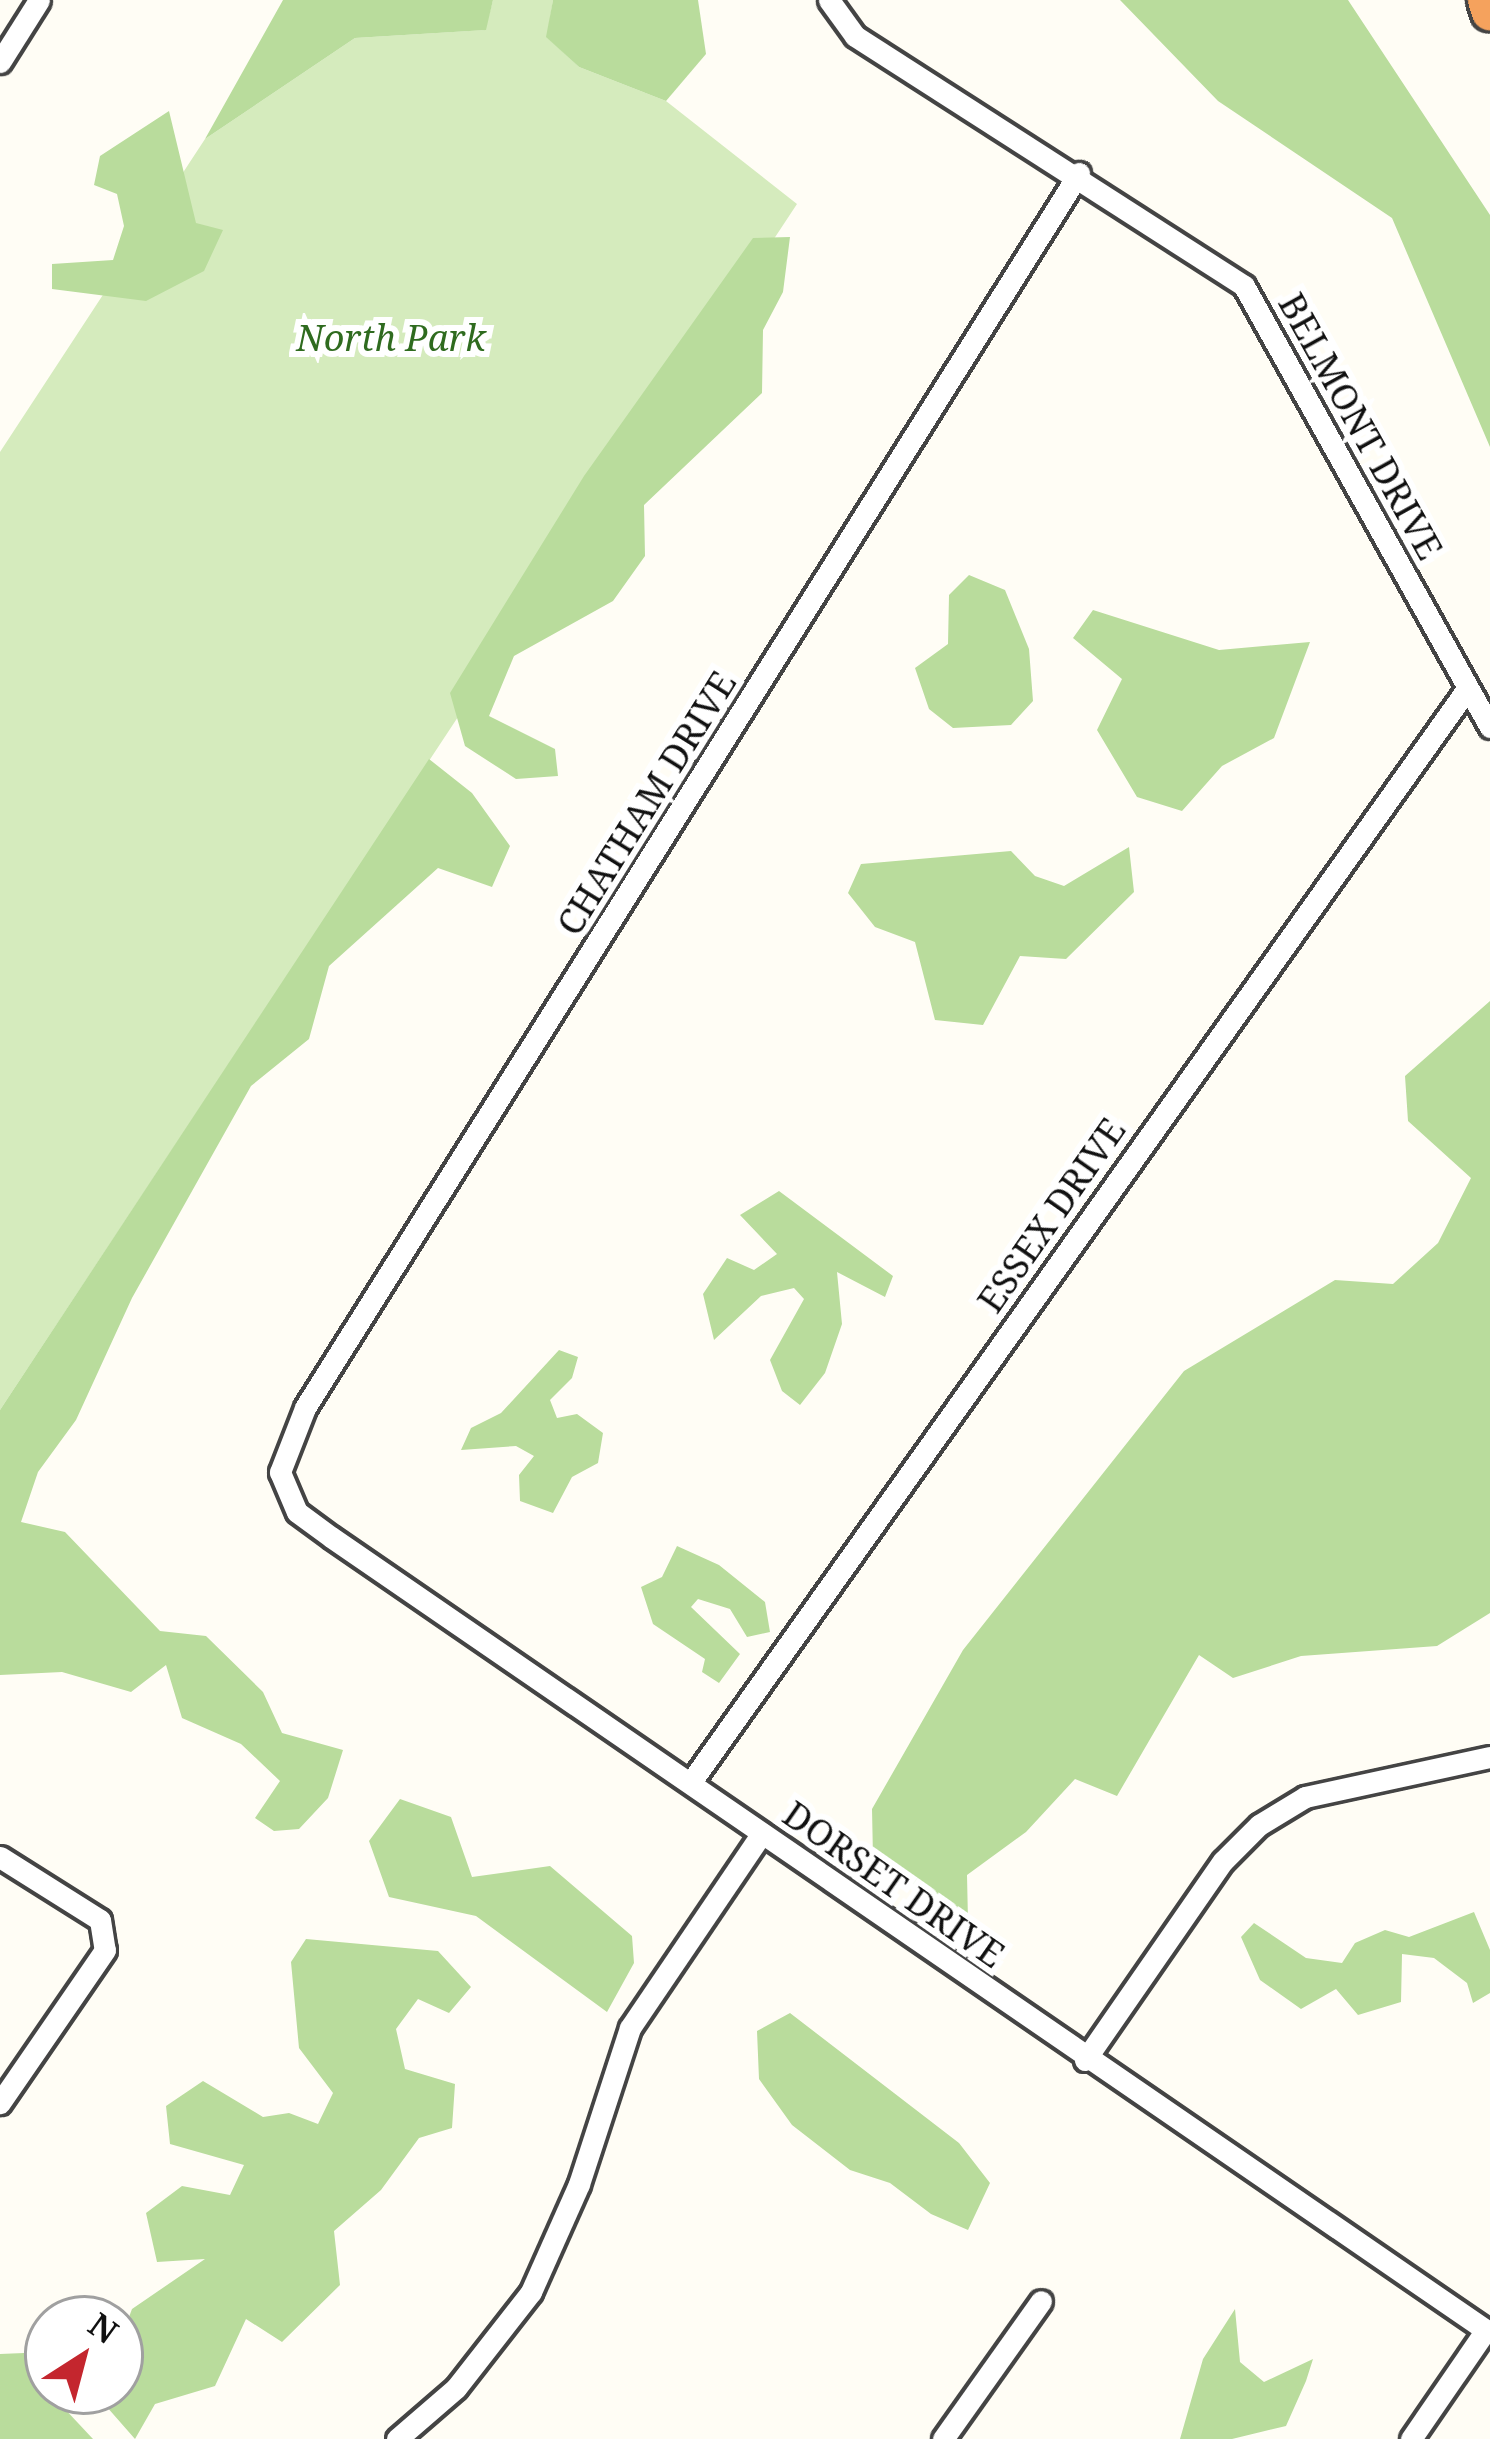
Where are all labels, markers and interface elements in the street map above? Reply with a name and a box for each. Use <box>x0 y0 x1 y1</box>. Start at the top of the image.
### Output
street label: BELMONT DRIVE <box>1270 285 1452 567</box>
park label: North Park <box>296 316 486 360</box>
street label: CHATHAM DRIVE <box>547 663 745 943</box>
street label: ESSEX DRIVE <box>968 1110 1134 1320</box>
street label: DORSET DRIVE <box>775 1792 1013 1976</box>
north arrow <box>24 2295 144 2415</box>
text: N <box>80 2302 127 2354</box>

